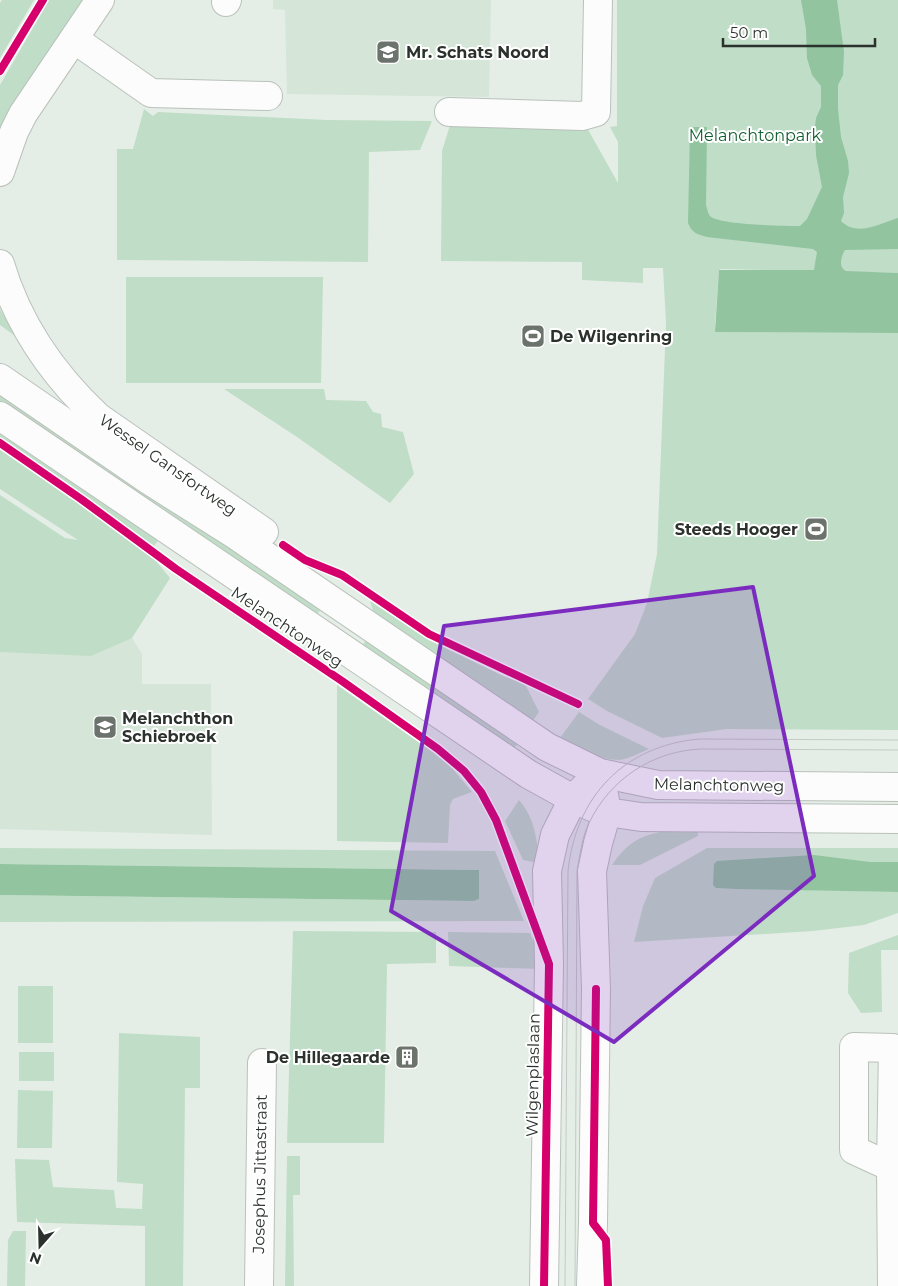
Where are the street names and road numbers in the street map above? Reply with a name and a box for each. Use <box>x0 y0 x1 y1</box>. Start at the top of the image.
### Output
street label: Wessel Gansfortweg <box>96 410 240 520</box>
street label: Melanchtonweg <box>228 583 346 671</box>
street label: Melanchtonweg <box>654 774 784 796</box>
street label: Wilgenplaslaan <box>522 1013 544 1137</box>
street label: Josephus Jittastraat <box>249 1094 271 1255</box>

